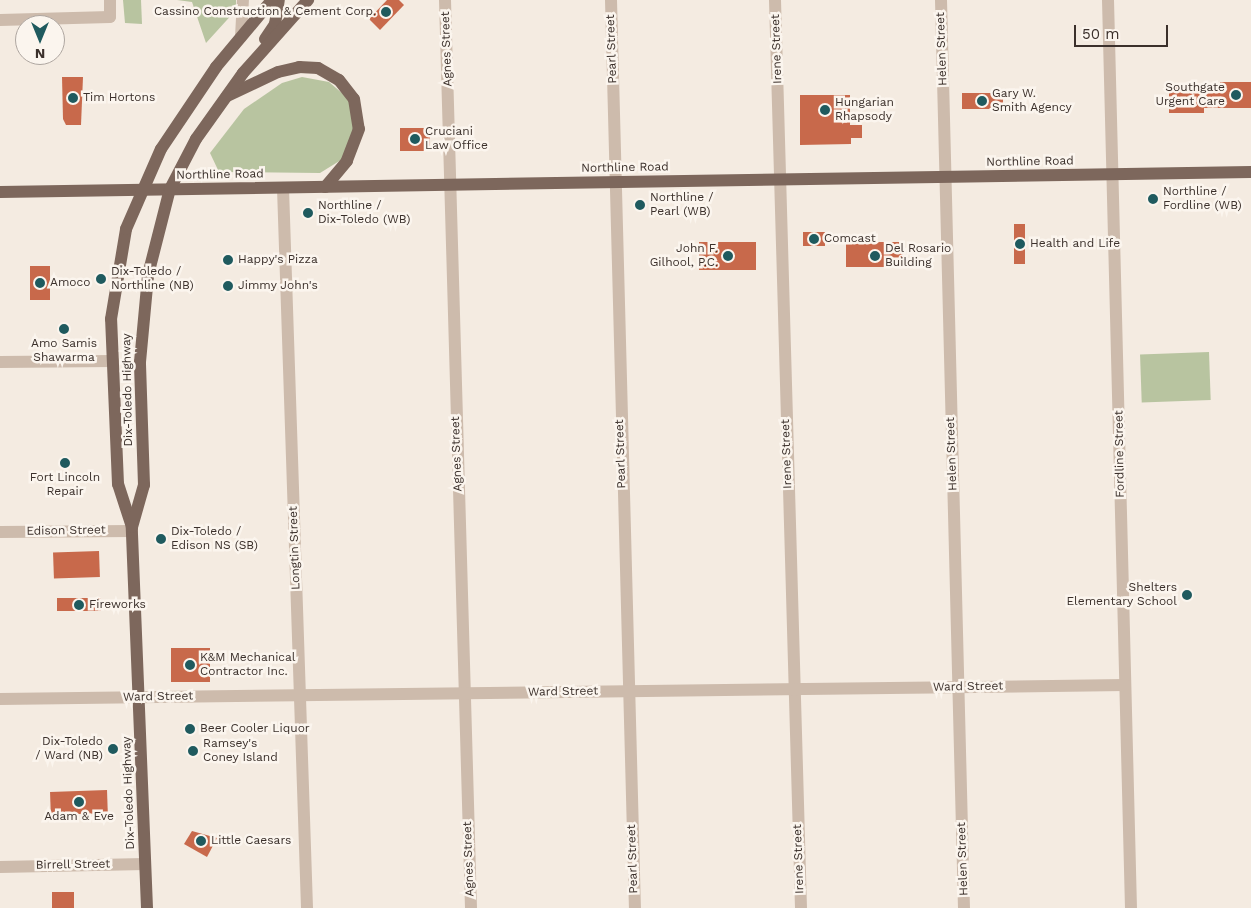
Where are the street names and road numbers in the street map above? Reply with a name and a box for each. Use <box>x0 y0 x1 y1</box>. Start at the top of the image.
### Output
street label: Agnes Street <box>438 11 456 87</box>
street label: Helen Street <box>934 12 950 86</box>
street label: Pearl Street <box>604 14 620 84</box>
street label: Irene Street <box>769 14 785 84</box>
street label: Northline Road <box>986 154 1074 170</box>
street label: Northline Road <box>581 160 669 176</box>
street label: Northline Road <box>176 167 264 183</box>
street label: Dix-Toledo Highway <box>120 333 136 447</box>
street label: Fordline Street <box>1112 410 1128 498</box>
street label: Agnes Street <box>448 416 466 492</box>
street label: Helen Street <box>944 417 960 491</box>
street label: Pearl Street <box>613 419 629 489</box>
street label: Irene Street <box>779 419 795 489</box>
street label: Longtin Street <box>286 506 304 590</box>
street label: Edison Street <box>26 523 106 539</box>
street label: Ward Street <box>933 679 1003 695</box>
street label: Ward Street <box>528 684 598 700</box>
street label: Ward Street <box>123 689 193 705</box>
street label: Dix-Toledo Highway <box>120 736 138 850</box>
street label: Agnes Street <box>460 821 478 897</box>
street label: Helen Street <box>955 822 971 896</box>
street label: Pearl Street <box>625 824 641 894</box>
street label: Irene Street <box>791 824 807 894</box>
street label: Birrell Street <box>35 857 111 873</box>

